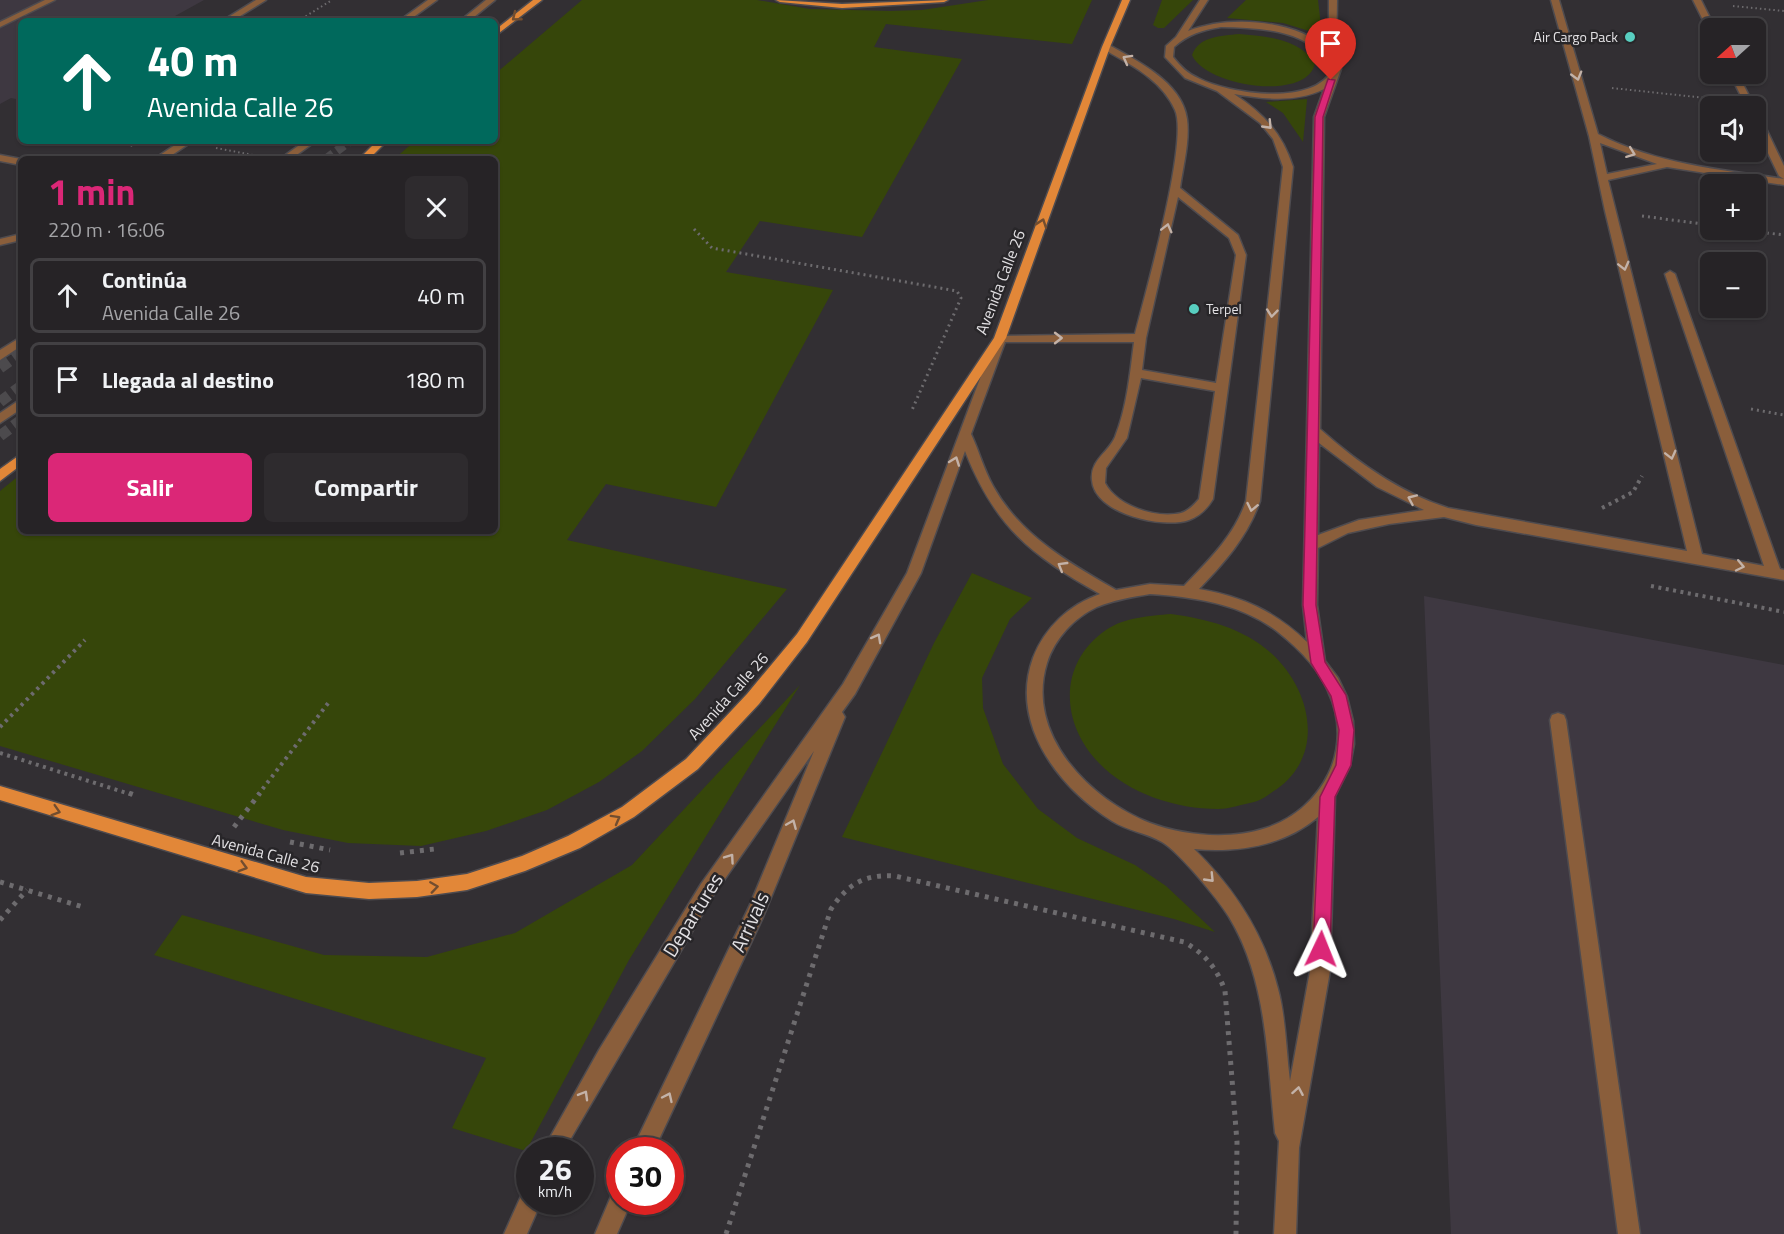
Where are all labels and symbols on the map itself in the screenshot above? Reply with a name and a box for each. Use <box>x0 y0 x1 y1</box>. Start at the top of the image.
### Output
one-way arrow <box>512 10 523 21</box>
pin <box>1305 18 1356 80</box>
north arrow <box>1700 18 1766 84</box>
place label: Air Cargo Pack <box>1534 26 1618 47</box>
marker: Air Cargo Pack <box>1623 30 1637 44</box>
one-way arrow <box>1123 55 1133 66</box>
one-way arrow <box>1570 70 1582 81</box>
one-way arrow <box>1261 118 1272 128</box>
one-way arrow <box>1625 145 1636 158</box>
one-way arrow <box>1035 218 1048 228</box>
one-way arrow <box>1159 223 1172 233</box>
street label: Avenida Calle 26 <box>969 226 1031 338</box>
one-way arrow <box>1616 260 1629 270</box>
place label: Terpel <box>1206 298 1242 319</box>
marker: Terpel <box>1187 302 1201 316</box>
one-way arrow <box>1266 309 1279 318</box>
one-way arrow <box>1054 332 1063 344</box>
one-way arrow <box>1663 450 1676 460</box>
one-way arrow <box>948 456 961 466</box>
one-way arrow <box>1407 494 1418 506</box>
one-way arrow <box>1246 502 1259 512</box>
one-way arrow <box>1735 559 1745 572</box>
one-way arrow <box>1058 561 1068 573</box>
one-way arrow <box>870 634 881 645</box>
street label: Avenida Calle 26 <box>682 647 774 745</box>
one-way arrow <box>50 804 61 816</box>
one-way arrow <box>610 815 620 826</box>
one-way arrow <box>785 820 797 831</box>
street label: Avenida Calle 26 <box>209 827 323 879</box>
one-way arrow <box>723 853 734 864</box>
one-way arrow <box>237 860 247 872</box>
street label: Departures <box>654 867 731 963</box>
one-way arrow <box>1203 871 1214 882</box>
one-way arrow <box>430 881 439 893</box>
street label: Arrivals <box>722 886 777 957</box>
position arrow <box>1289 917 1353 981</box>
one-way arrow <box>1291 1086 1304 1096</box>
one-way arrow <box>577 1091 588 1101</box>
one-way arrow <box>660 1093 672 1104</box>
speed limit sign: 30 <box>606 1137 684 1215</box>

